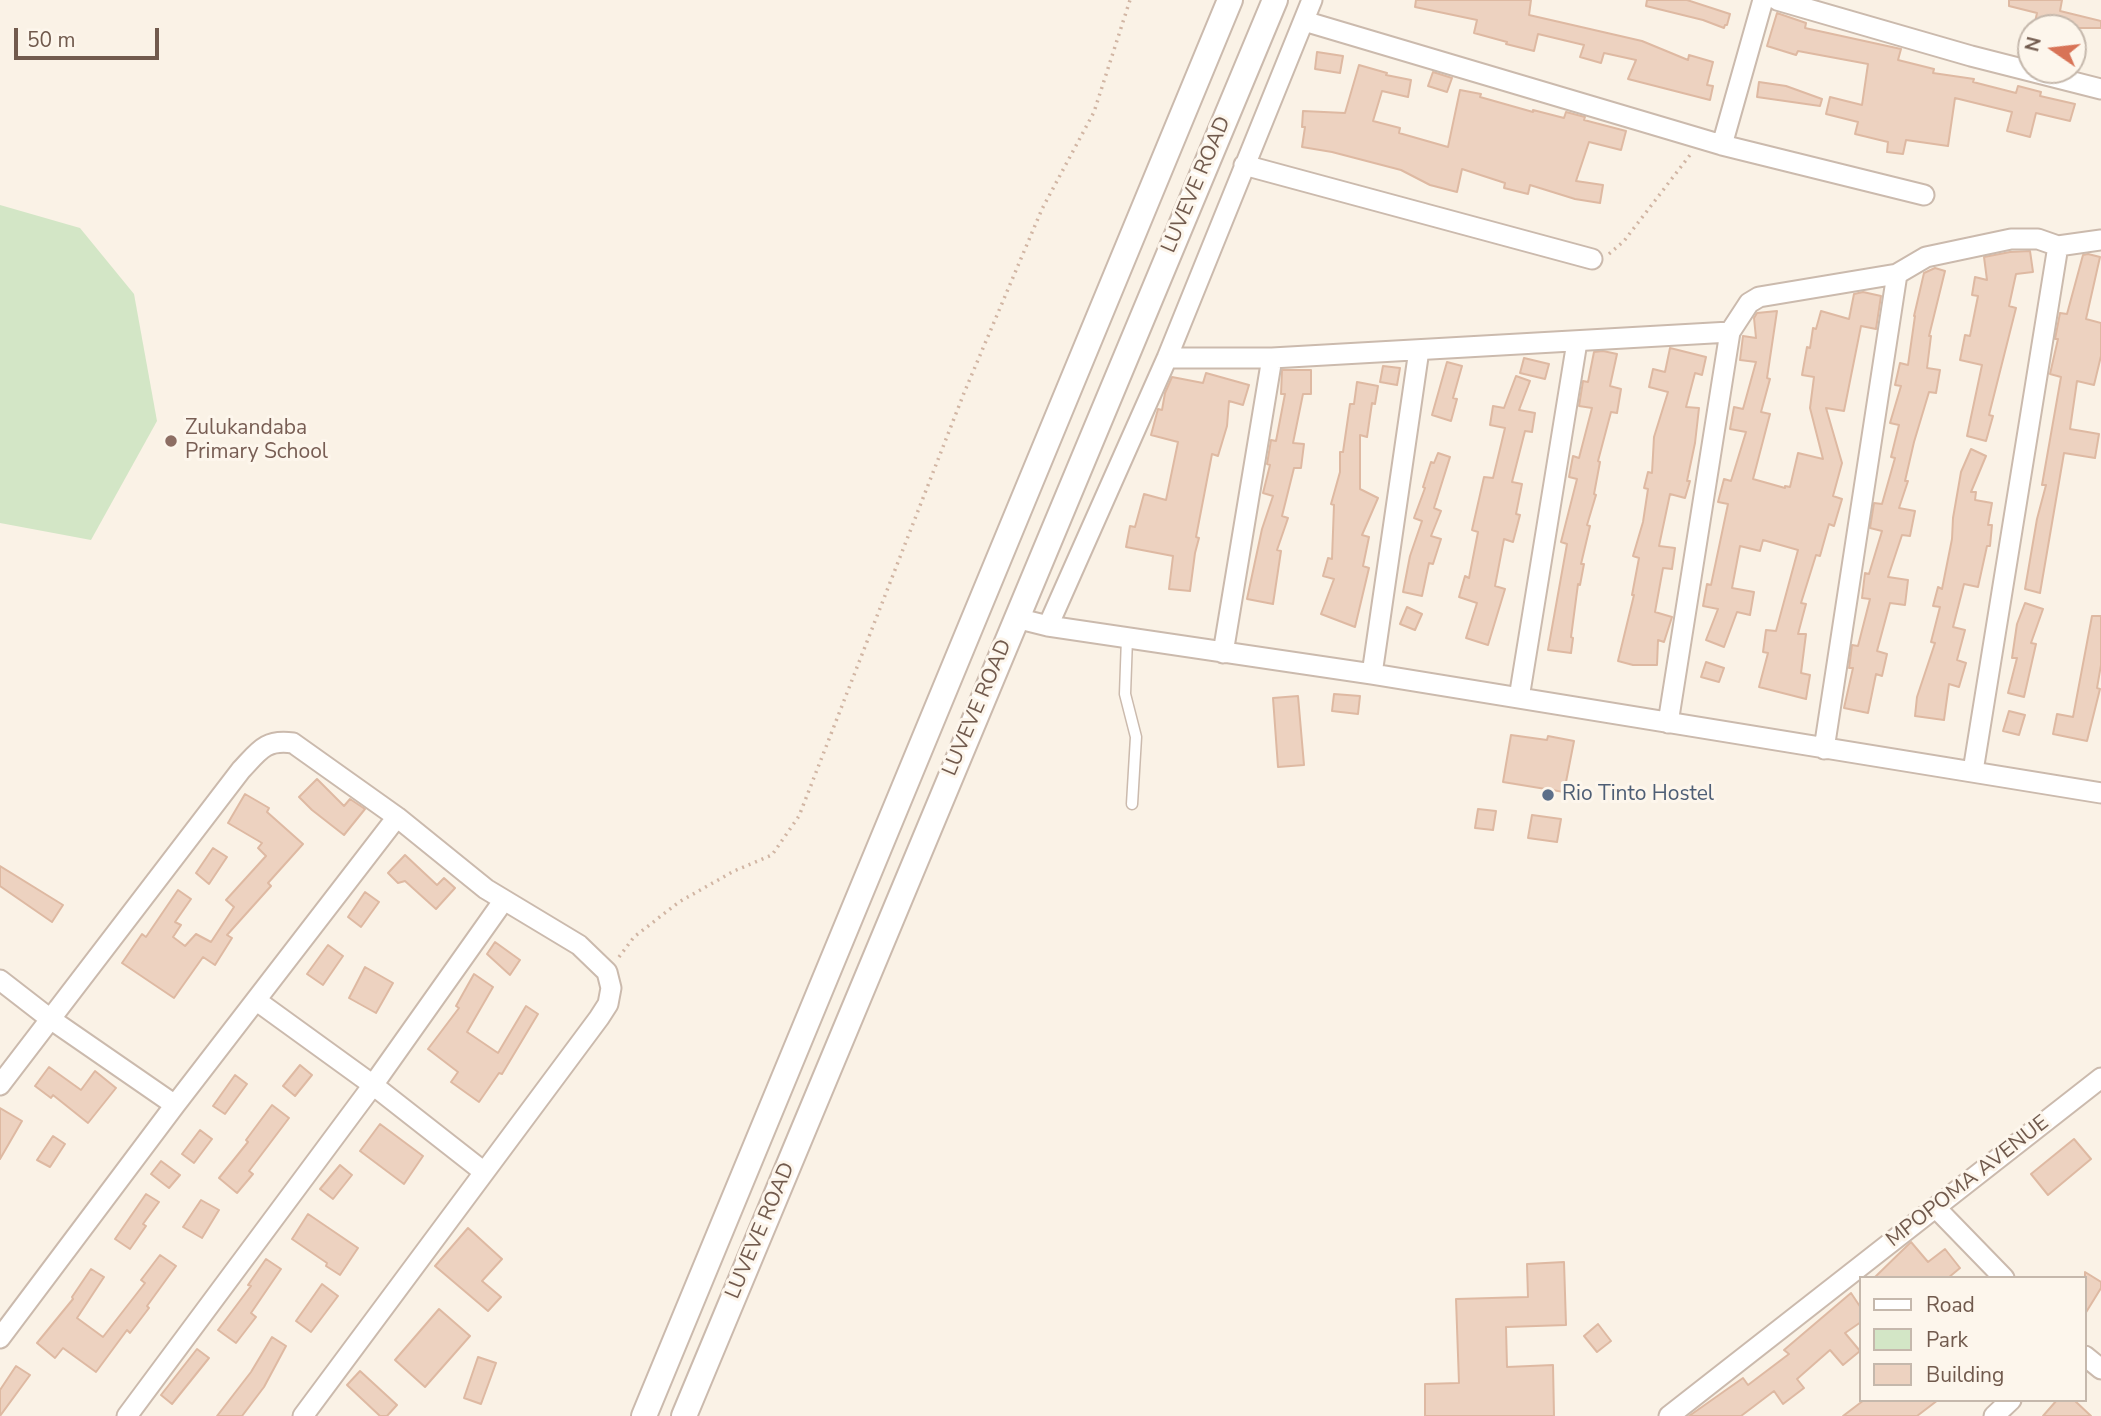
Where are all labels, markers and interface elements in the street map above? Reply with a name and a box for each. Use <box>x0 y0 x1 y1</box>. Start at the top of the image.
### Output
scale bar <box>18 14 163 58</box>
north arrow <box>2017 14 2087 84</box>
text: 50 m <box>27 26 76 54</box>
text: N <box>2019 34 2048 54</box>
street label: LUVEVE ROAD <box>1157 113 1237 257</box>
place label: Zulukandaba Primary School <box>185 416 328 466</box>
marker: Zulukandaba Primary School <box>163 433 179 449</box>
street label: LUVEVE ROAD <box>938 636 1018 780</box>
place label: Rio Tinto Hostel <box>1562 782 1714 808</box>
marker: Rio Tinto Hostel <box>1540 787 1556 803</box>
street label: MPOPOMA AVENUE <box>1882 1111 2054 1253</box>
street label: LUVEVE ROAD <box>721 1159 801 1303</box>
legend <box>1860 1276 2087 1402</box>
text: Road <box>1926 1291 1975 1319</box>
text: Park <box>1926 1326 1968 1354</box>
text: Building <box>1926 1361 2004 1389</box>

